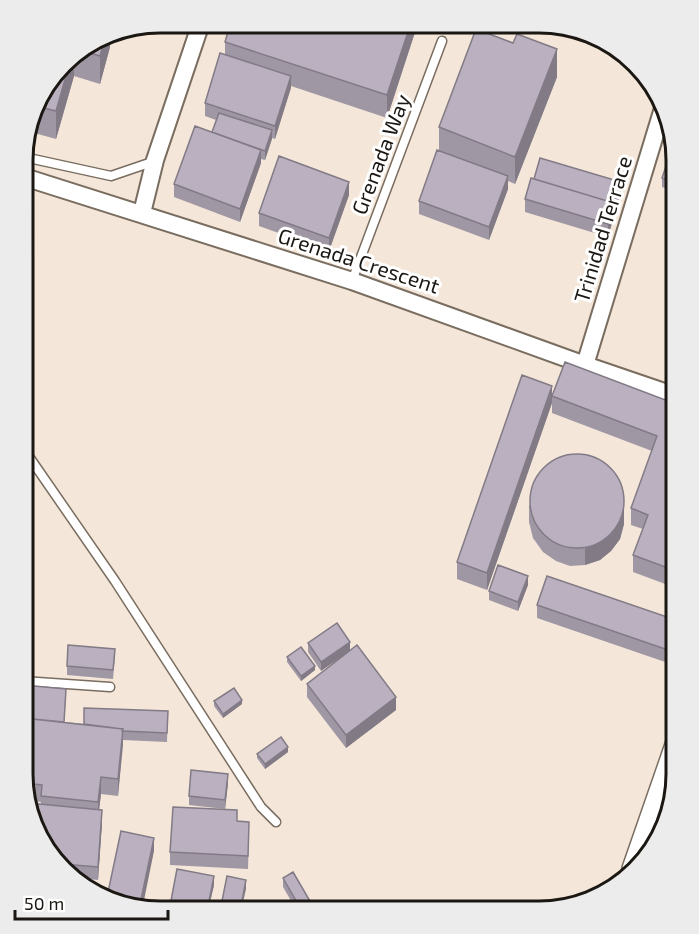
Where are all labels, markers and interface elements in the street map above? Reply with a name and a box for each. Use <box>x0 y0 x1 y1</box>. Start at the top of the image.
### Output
street label: Grenada Way <box>346 90 414 218</box>
street label: Trinidad Terrace <box>568 153 636 305</box>
street label: Grenada Crescent <box>275 222 443 298</box>
scale bar <box>15 883 168 921</box>
text: 50 m <box>24 892 64 914</box>

